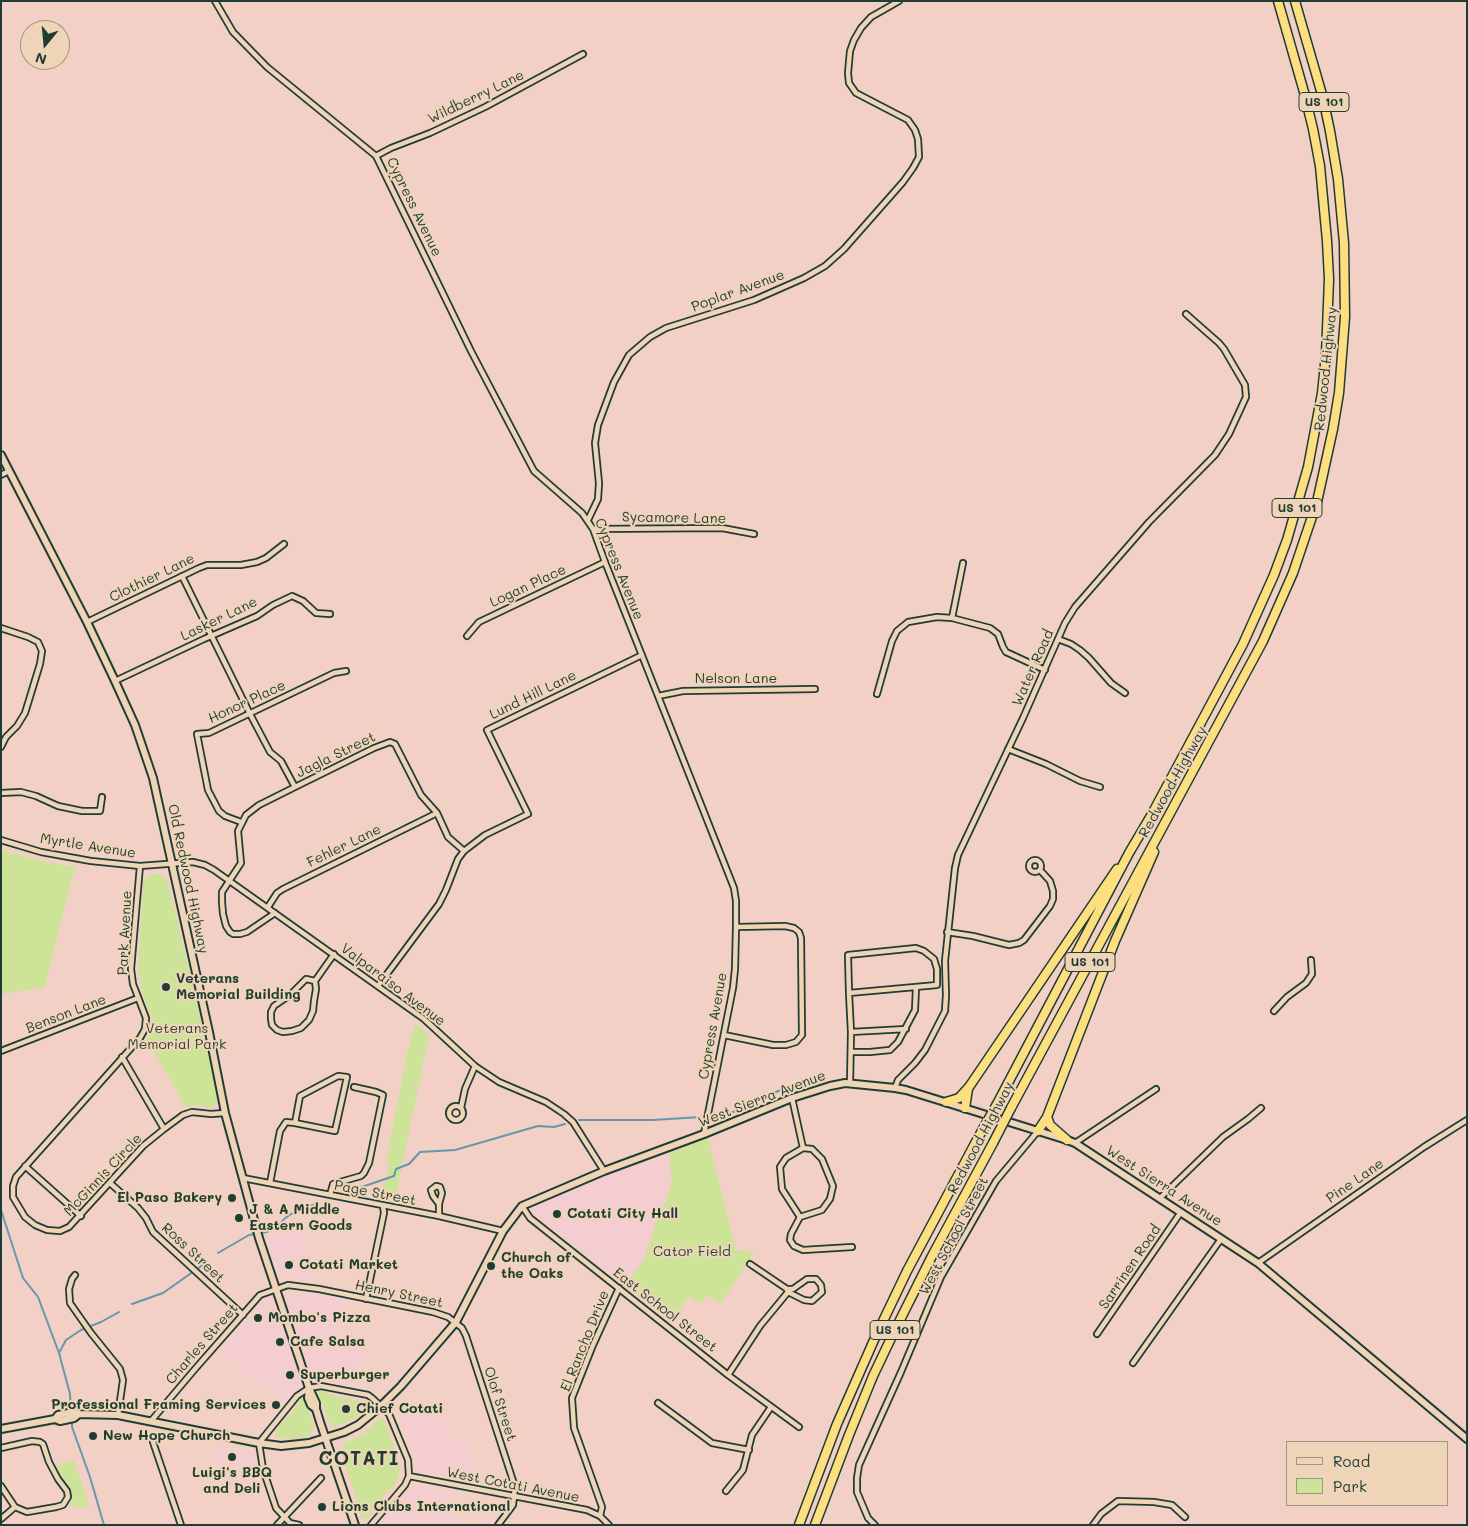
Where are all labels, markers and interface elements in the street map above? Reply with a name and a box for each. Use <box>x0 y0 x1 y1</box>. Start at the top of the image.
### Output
north arrow <box>20 20 70 70</box>
text: N <box>33 48 49 70</box>
street label: Wildberry Lane <box>425 66 527 128</box>
road number: US 101 <box>1299 92 1349 111</box>
street label: Cypress Avenue <box>383 155 445 259</box>
street label: Poplar Avenue <box>689 266 787 316</box>
street label: Redwood Highway <box>1311 306 1341 432</box>
road number: US 101 <box>1272 498 1322 518</box>
street label: Sycamore Lane <box>622 509 726 527</box>
street label: Cypress Avenue <box>591 516 647 622</box>
street label: Clothier Lane <box>107 550 197 606</box>
street label: Logan Place <box>487 561 569 611</box>
street label: Lasker Lane <box>178 593 260 645</box>
street label: Water Road <box>1009 627 1057 709</box>
street label: Lund Hill Lane <box>487 667 579 723</box>
street label: Nelson Lane <box>695 671 777 687</box>
street label: Honor Place <box>206 677 288 727</box>
street label: Redwood Highway <box>1135 723 1211 841</box>
street label: Jagla Street <box>294 729 378 781</box>
street label: Old Redwood Highway <box>164 803 212 955</box>
street label: Fehler Lane <box>304 821 384 871</box>
street label: Myrtle Avenue <box>39 830 137 862</box>
street label: Park Avenue <box>114 890 136 976</box>
street label: Valparaiso Avenue <box>337 940 449 1030</box>
road number: US 101 <box>1065 952 1115 972</box>
place label: Veterans Memorial Building <box>176 971 301 1004</box>
street label: Cypress Avenue <box>695 971 731 1081</box>
marker: Veterans Memorial Building <box>160 981 172 993</box>
street label: Benson Lane <box>23 991 109 1037</box>
park label: Veterans Memorial Park <box>127 1021 227 1054</box>
street label: West Sierra Avenue <box>696 1067 828 1131</box>
street label: Redwood Highway <box>944 1079 1018 1197</box>
street label: McGinnis Circle <box>60 1130 146 1220</box>
street label: West Sierra Avenue <box>1103 1142 1225 1230</box>
street label: Pine Lane <box>1323 1155 1387 1207</box>
street label: West School Street <box>916 1174 992 1298</box>
street label: Page Street <box>333 1177 417 1209</box>
place label: El Paso Bakery <box>117 1190 222 1206</box>
marker: El Paso Bakery <box>226 1192 238 1204</box>
place label: J & A Middle Eastern Goods <box>249 1202 352 1234</box>
place label: Cotati City Hall <box>567 1206 678 1222</box>
marker: Cotati City Hall <box>551 1208 563 1220</box>
marker: J & A Middle Eastern Goods <box>233 1212 245 1224</box>
street label: Ross Street <box>158 1220 228 1286</box>
street label: Sarrinen Road <box>1096 1221 1164 1313</box>
park label: Cator Field <box>653 1244 731 1260</box>
place label: Church of the Oaks <box>501 1250 571 1282</box>
place label: Cotati Market <box>299 1257 398 1273</box>
marker: Cotati Market <box>283 1259 295 1271</box>
marker: Church of the Oaks <box>485 1260 497 1272</box>
street label: East School Street <box>610 1264 720 1356</box>
street label: Henry Street <box>353 1276 445 1312</box>
street label: El Rancho Drive <box>557 1288 613 1394</box>
street label: Charles Street <box>162 1300 242 1388</box>
place label: Mombo's Pizza <box>268 1310 371 1326</box>
marker: Mombo's Pizza <box>252 1312 264 1324</box>
road number: US 101 <box>870 1320 920 1340</box>
place label: Cafe Salsa <box>290 1334 365 1350</box>
marker: Cafe Salsa <box>274 1336 286 1348</box>
street label: Olof Street <box>480 1365 520 1443</box>
place label: Superburger <box>300 1367 389 1383</box>
marker: Superburger <box>284 1369 296 1381</box>
place label: Professional Framing Services <box>51 1397 266 1413</box>
marker: Professional Framing Services <box>270 1399 282 1411</box>
place label: Chief Cotati <box>356 1401 443 1417</box>
marker: Chief Cotati <box>340 1403 352 1415</box>
place label: New Hope Church <box>103 1428 230 1444</box>
marker: New Hope Church <box>87 1430 99 1442</box>
legend <box>1286 1441 1448 1506</box>
district label: COTATI <box>318 1448 400 1470</box>
marker: Luigi's BBQ and Deli <box>226 1451 238 1463</box>
text: Road <box>1333 1451 1370 1471</box>
street label: West Cotati Avenue <box>445 1464 581 1506</box>
place label: Luigi's BBQ and Deli <box>192 1465 272 1498</box>
text: Park <box>1333 1476 1367 1496</box>
place label: Lions Clubs International <box>332 1499 510 1515</box>
marker: Lions Clubs International <box>316 1501 328 1513</box>

